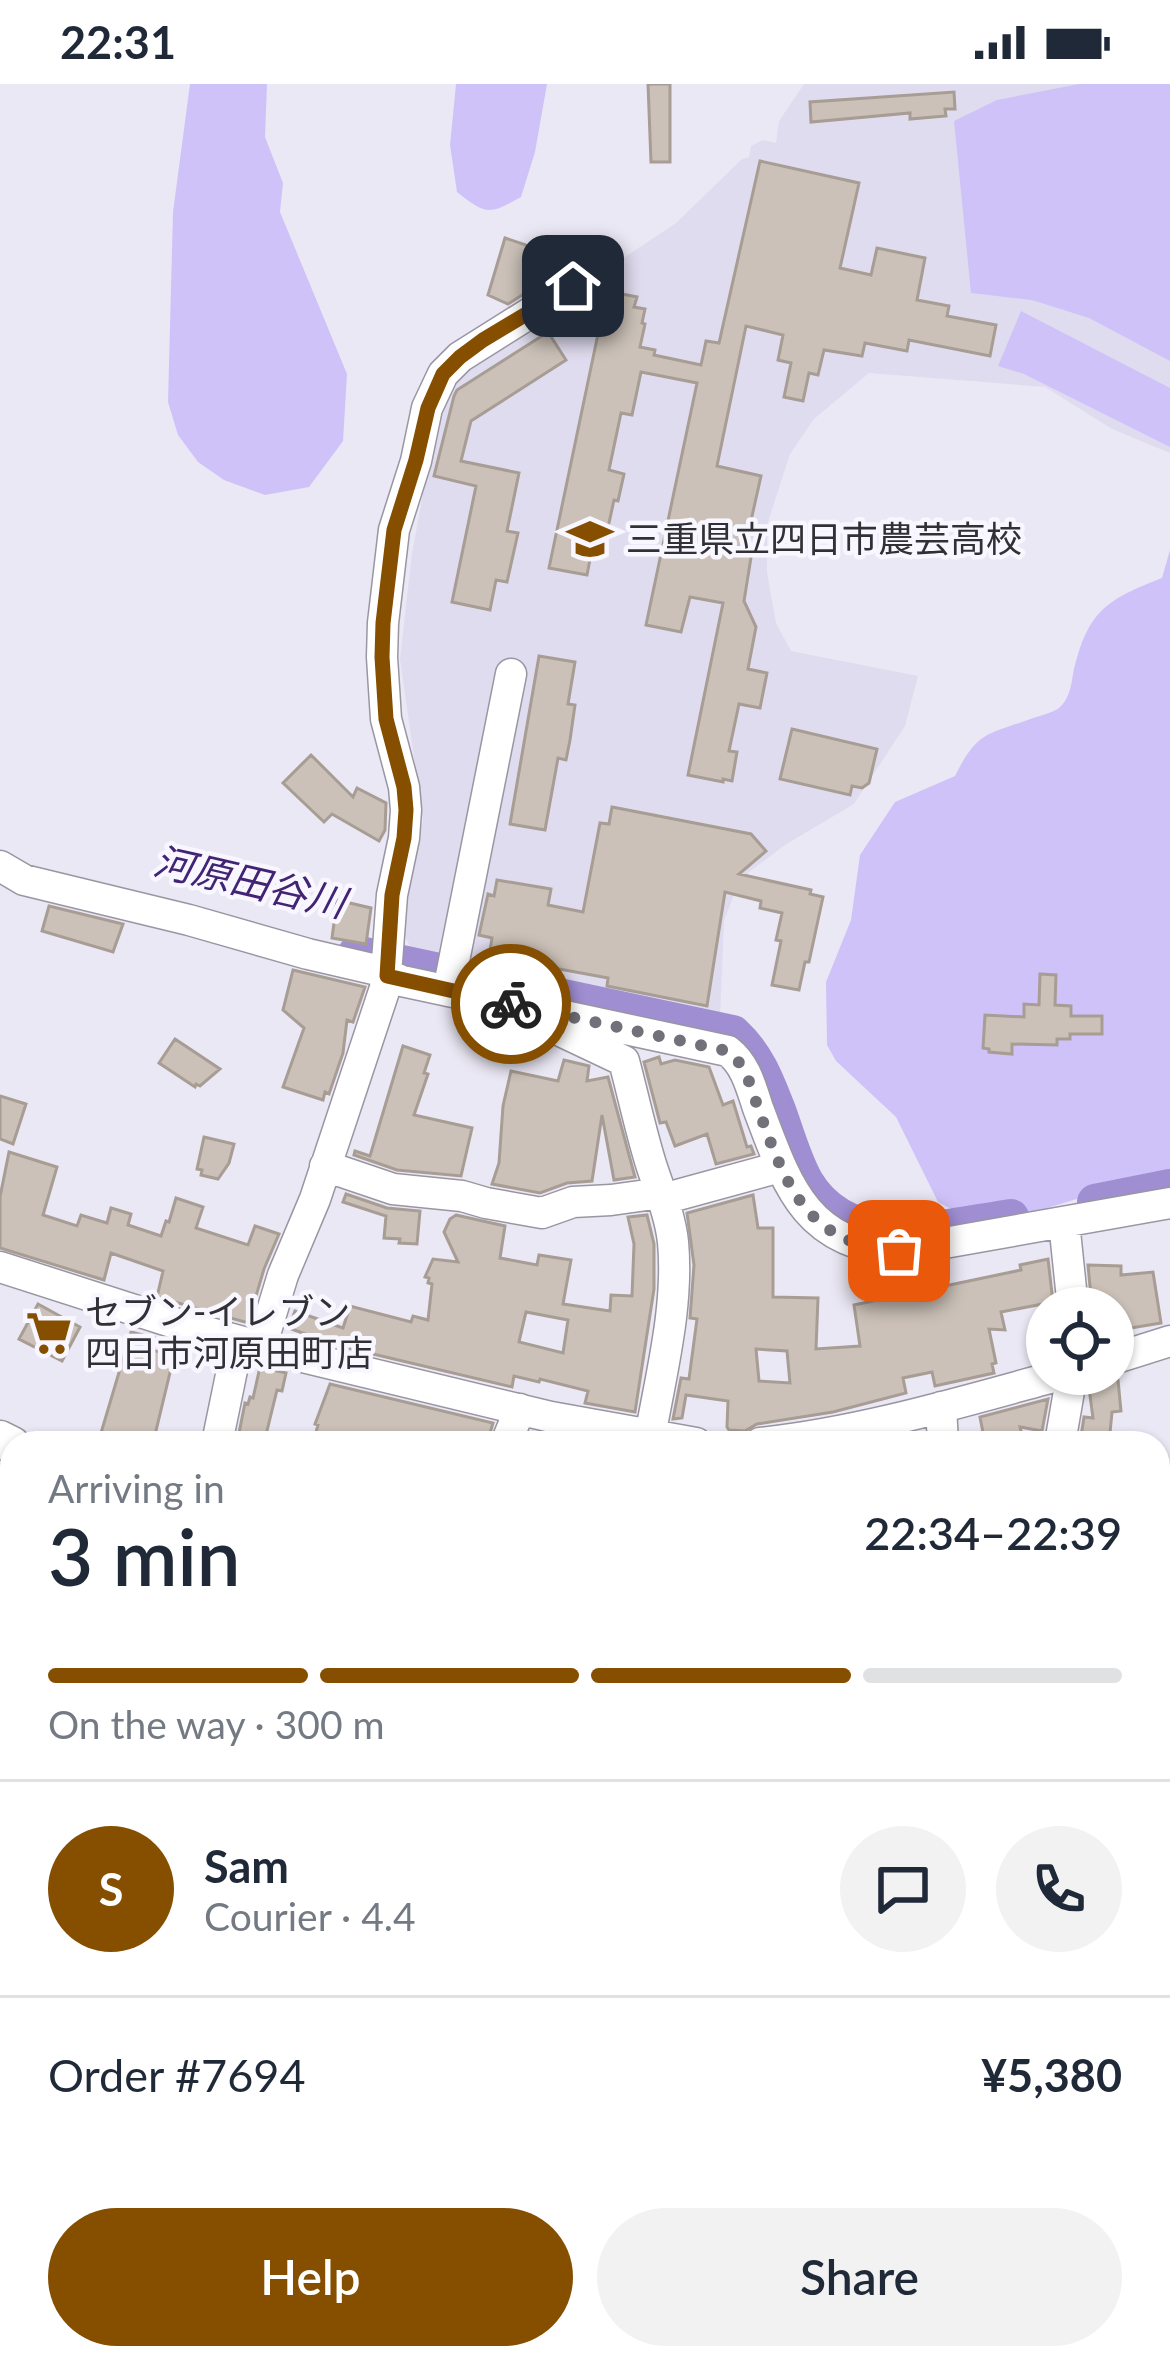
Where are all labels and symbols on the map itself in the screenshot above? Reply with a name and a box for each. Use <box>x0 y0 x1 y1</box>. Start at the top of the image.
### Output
pin <box>522 235 624 337</box>
school or university icon: 三重県立四日市農芸高校 <box>565 514 615 564</box>
place label: 三重県立四日市農芸高校 <box>626 516 1022 560</box>
water label: 河原田谷川 <box>150 837 354 926</box>
courier <box>451 944 571 1064</box>
pin <box>848 1200 950 1302</box>
place label: セブン-イレブン 四日市河原田町店 <box>85 1289 373 1374</box>
supermarket icon: セブン-イレブン 四日市河原田町店 <box>24 1308 74 1358</box>

